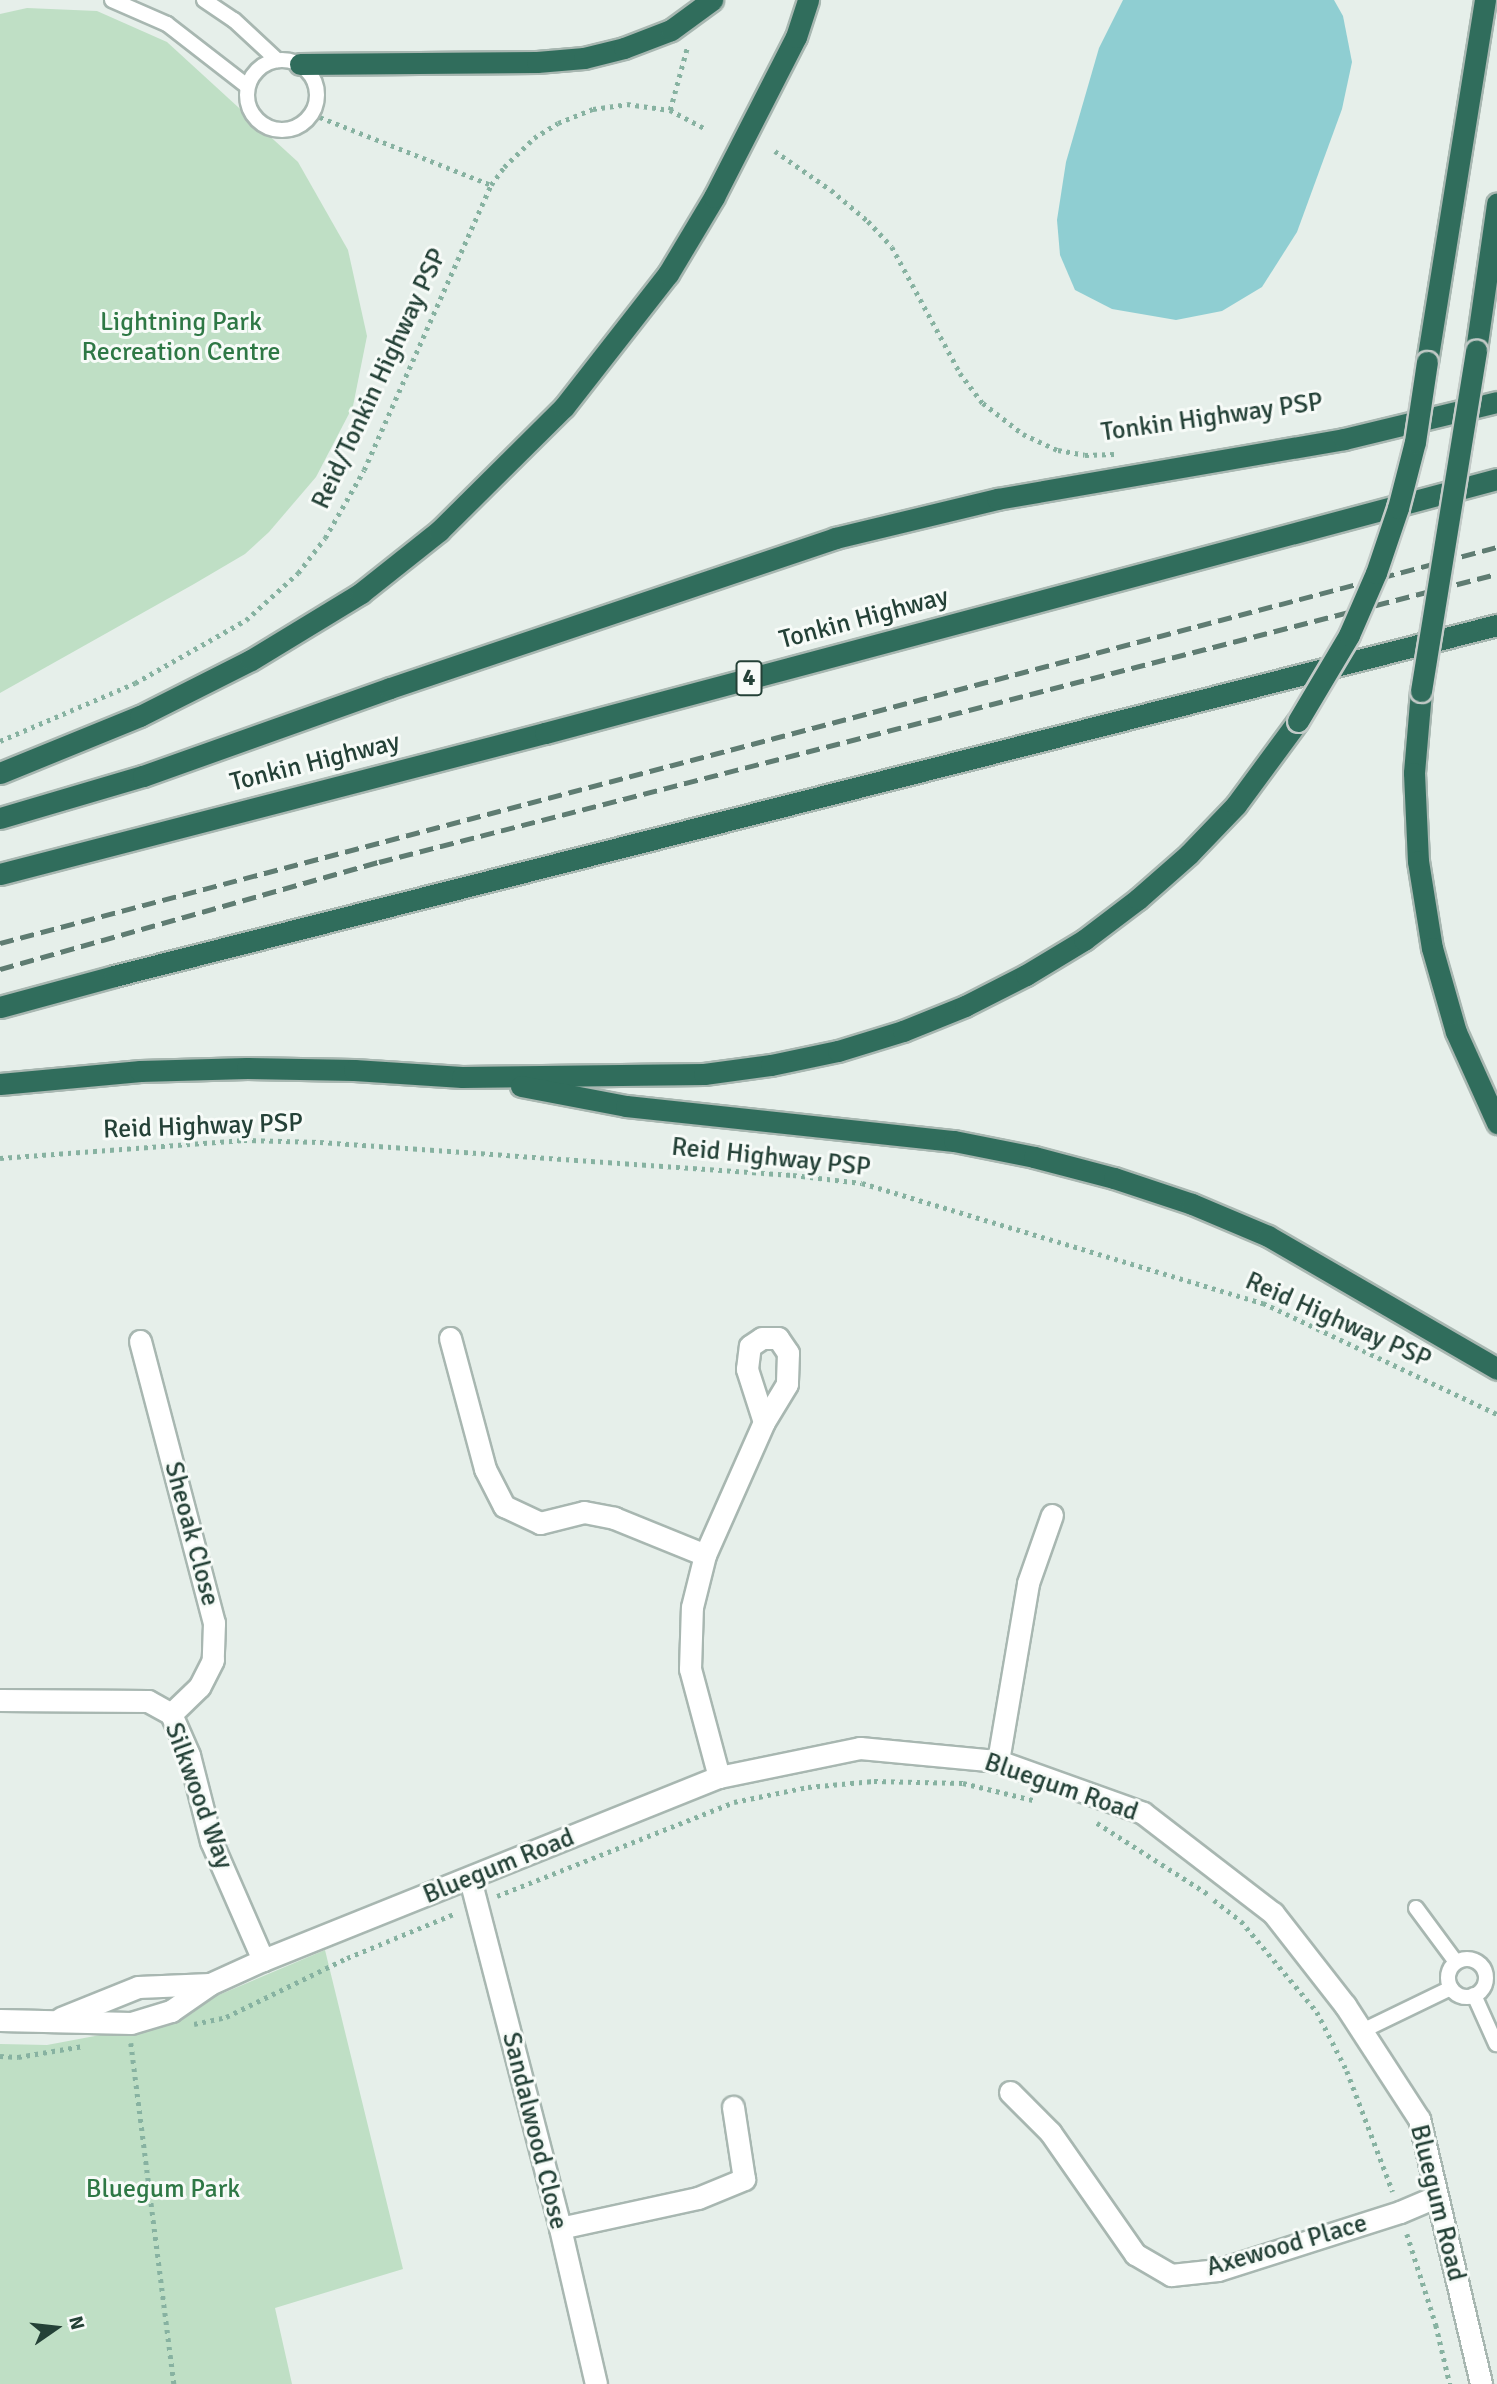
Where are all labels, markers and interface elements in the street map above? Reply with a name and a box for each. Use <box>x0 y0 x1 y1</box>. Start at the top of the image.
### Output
street label: Reid/Tonkin Highway PSP <box>306 244 454 514</box>
park label: Lightning Park Recreation Centre <box>81 307 281 368</box>
street label: Tonkin Highway PSP <box>1099 387 1325 449</box>
street label: Tonkin Highway <box>776 581 952 657</box>
road number: 4 <box>735 658 763 698</box>
street label: Tonkin Highway <box>227 727 403 799</box>
street label: Reid Highway PSP <box>102 1108 304 1146</box>
street label: Reid Highway PSP <box>670 1132 872 1184</box>
street label: Reid Highway PSP <box>1240 1266 1436 1376</box>
street label: Sheoak Close <box>157 1458 225 1610</box>
street label: Silkwood Way <box>157 1719 239 1873</box>
street label: Bluegum Road <box>980 1747 1142 1829</box>
street label: Bluegum Road <box>419 1823 579 1911</box>
street label: Sandalwood Close <box>494 2029 574 2233</box>
street label: Bluegum Road <box>1402 2121 1472 2285</box>
park label: Bluegum Park <box>86 2174 240 2206</box>
street label: Axewood Place <box>1203 2208 1371 2284</box>
north arrow <box>21 2293 91 2363</box>
text: N <box>63 2314 90 2332</box>

